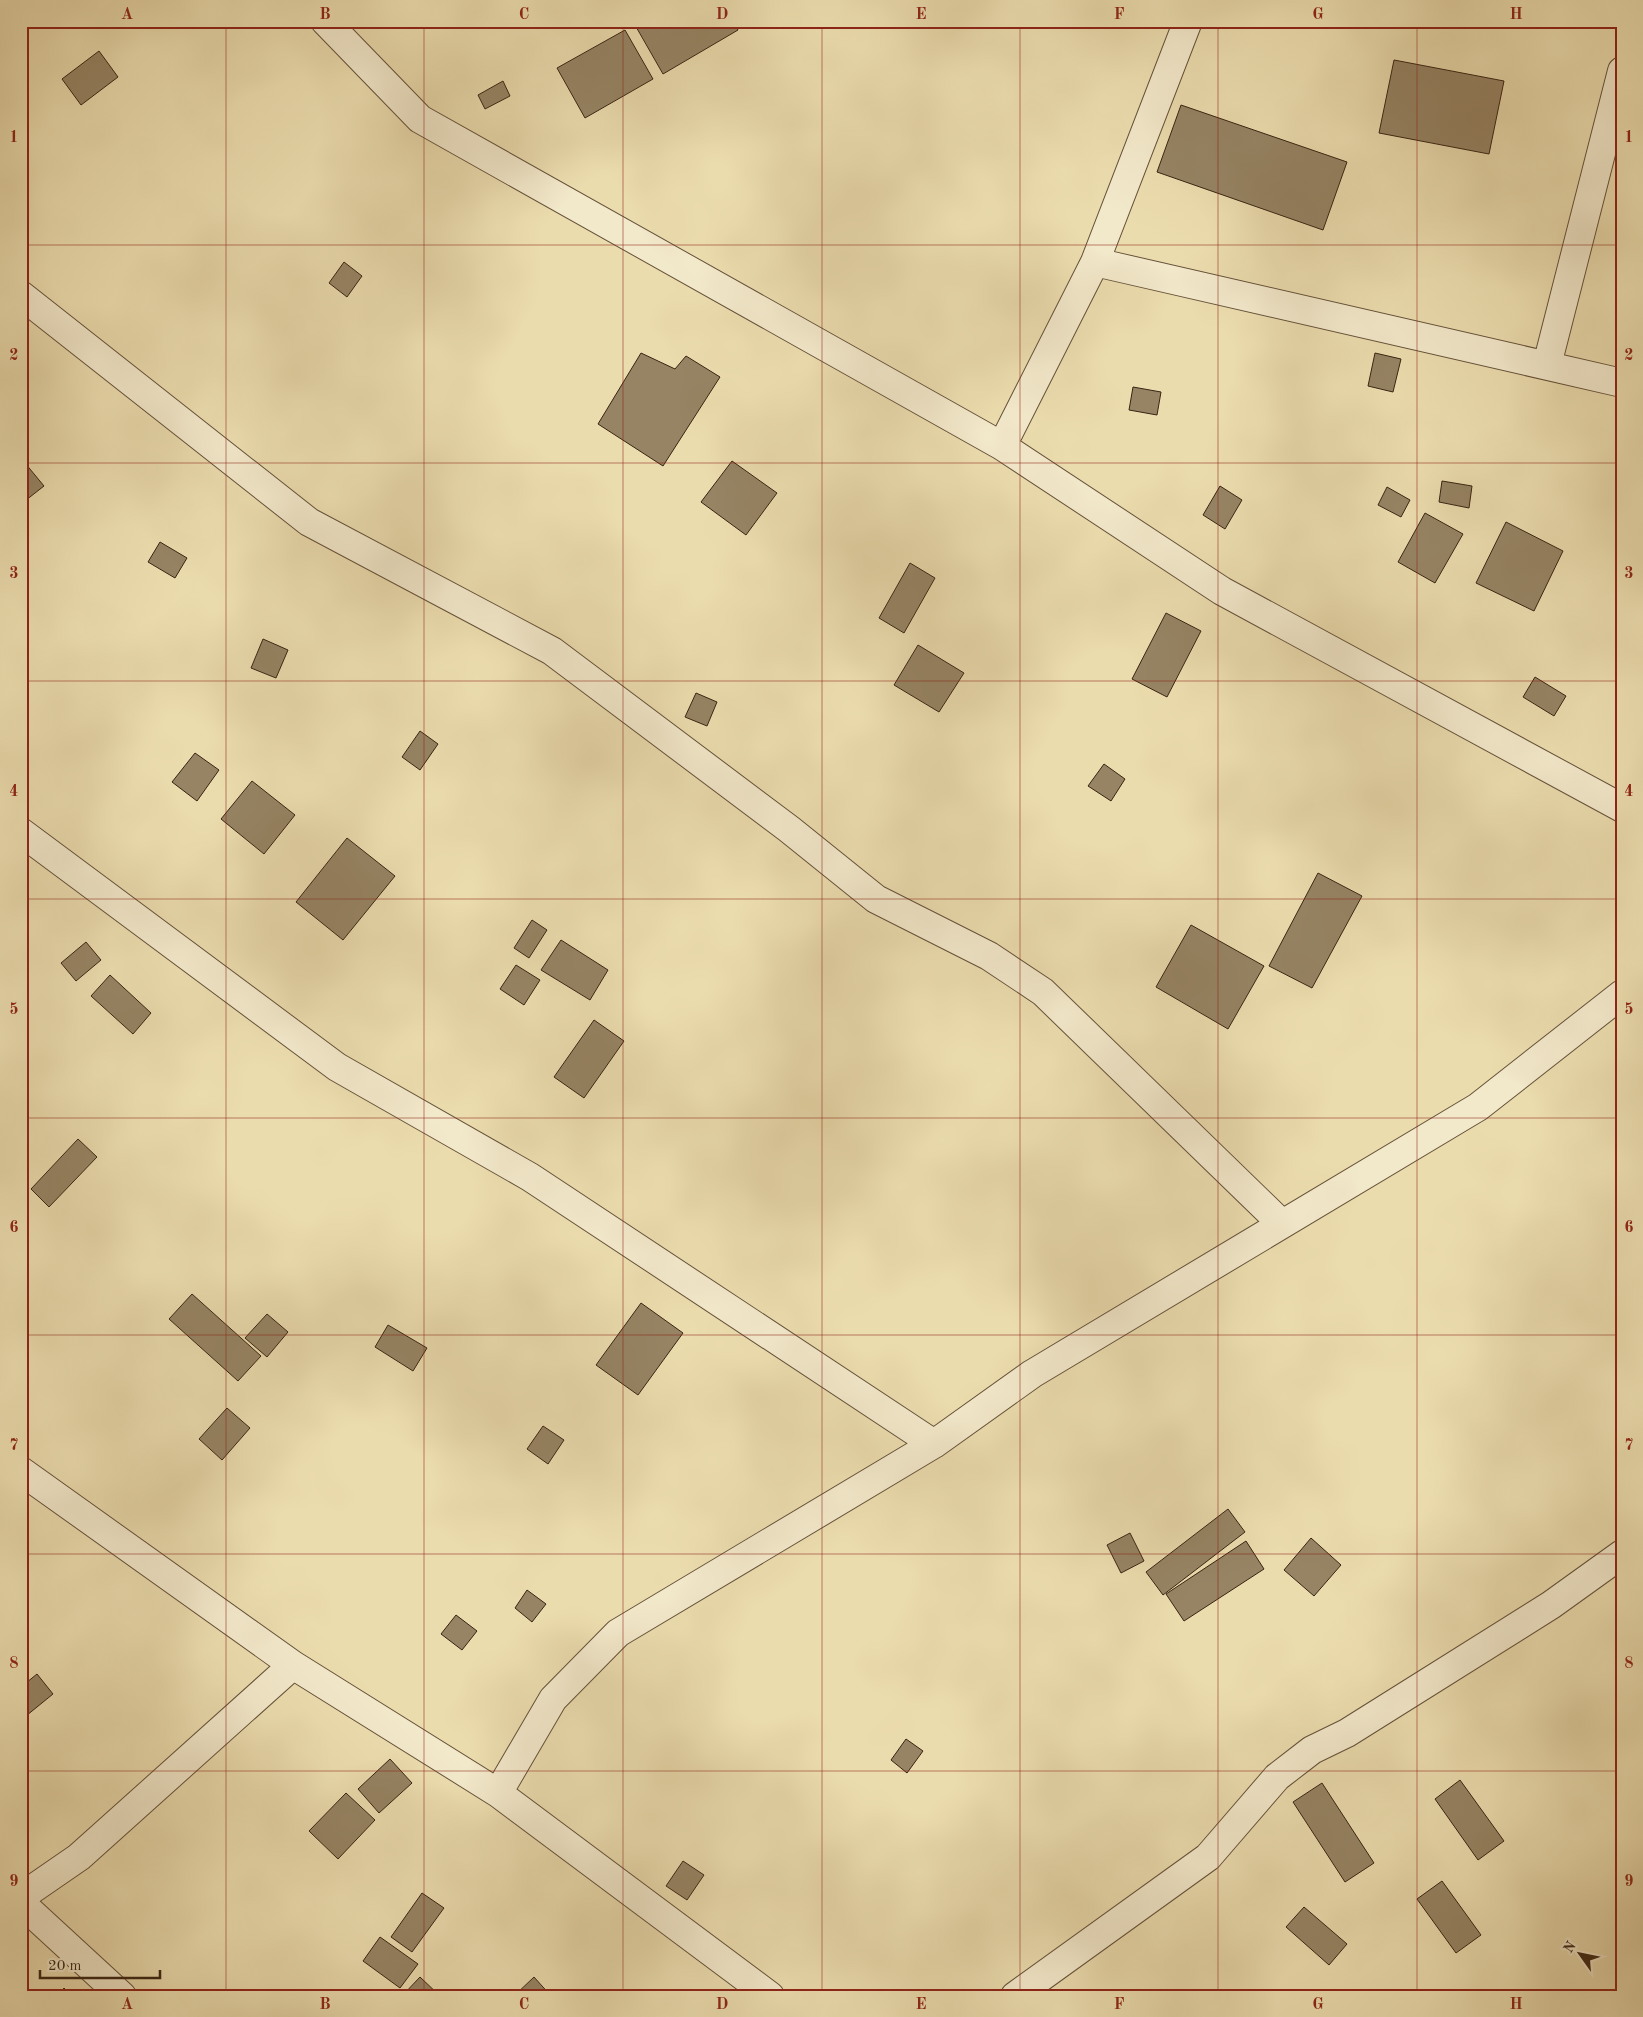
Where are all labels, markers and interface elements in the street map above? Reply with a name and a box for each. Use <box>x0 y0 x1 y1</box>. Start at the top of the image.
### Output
text: A <box>121 7 133 23</box>
text: B <box>319 7 331 23</box>
text: C <box>519 7 529 23</box>
text: D <box>716 7 728 23</box>
text: E <box>915 7 927 23</box>
text: F <box>1114 7 1125 23</box>
text: G <box>1312 7 1324 23</box>
text: H <box>1509 7 1523 23</box>
text: 1 <box>9 130 19 146</box>
text: 1 <box>1624 130 1634 146</box>
text: 2 <box>9 348 19 364</box>
text: 2 <box>1624 348 1634 364</box>
text: 3 <box>9 566 19 582</box>
text: 3 <box>1624 566 1634 582</box>
text: 4 <box>9 784 19 800</box>
text: 4 <box>1624 784 1634 800</box>
text: 5 <box>9 1002 19 1018</box>
text: 5 <box>1624 1002 1634 1018</box>
text: 6 <box>9 1220 19 1236</box>
text: 6 <box>1624 1220 1634 1236</box>
text: 7 <box>9 1438 19 1454</box>
text: 7 <box>1624 1438 1634 1454</box>
text: 8 <box>9 1656 19 1672</box>
text: 8 <box>1624 1656 1634 1672</box>
text: 9 <box>9 1874 19 1890</box>
text: 9 <box>1624 1874 1634 1890</box>
north arrow <box>1556 1930 1606 1980</box>
text: N <box>1561 1939 1579 1956</box>
scale bar <box>40 1947 160 1979</box>
text: 20 m <box>48 1959 82 1974</box>
text: A <box>121 1997 133 2013</box>
text: B <box>319 1997 331 2013</box>
text: C <box>519 1997 529 2013</box>
text: D <box>716 1997 728 2013</box>
text: E <box>915 1997 927 2013</box>
text: F <box>1114 1997 1125 2013</box>
text: G <box>1312 1997 1324 2013</box>
text: H <box>1509 1997 1523 2013</box>

